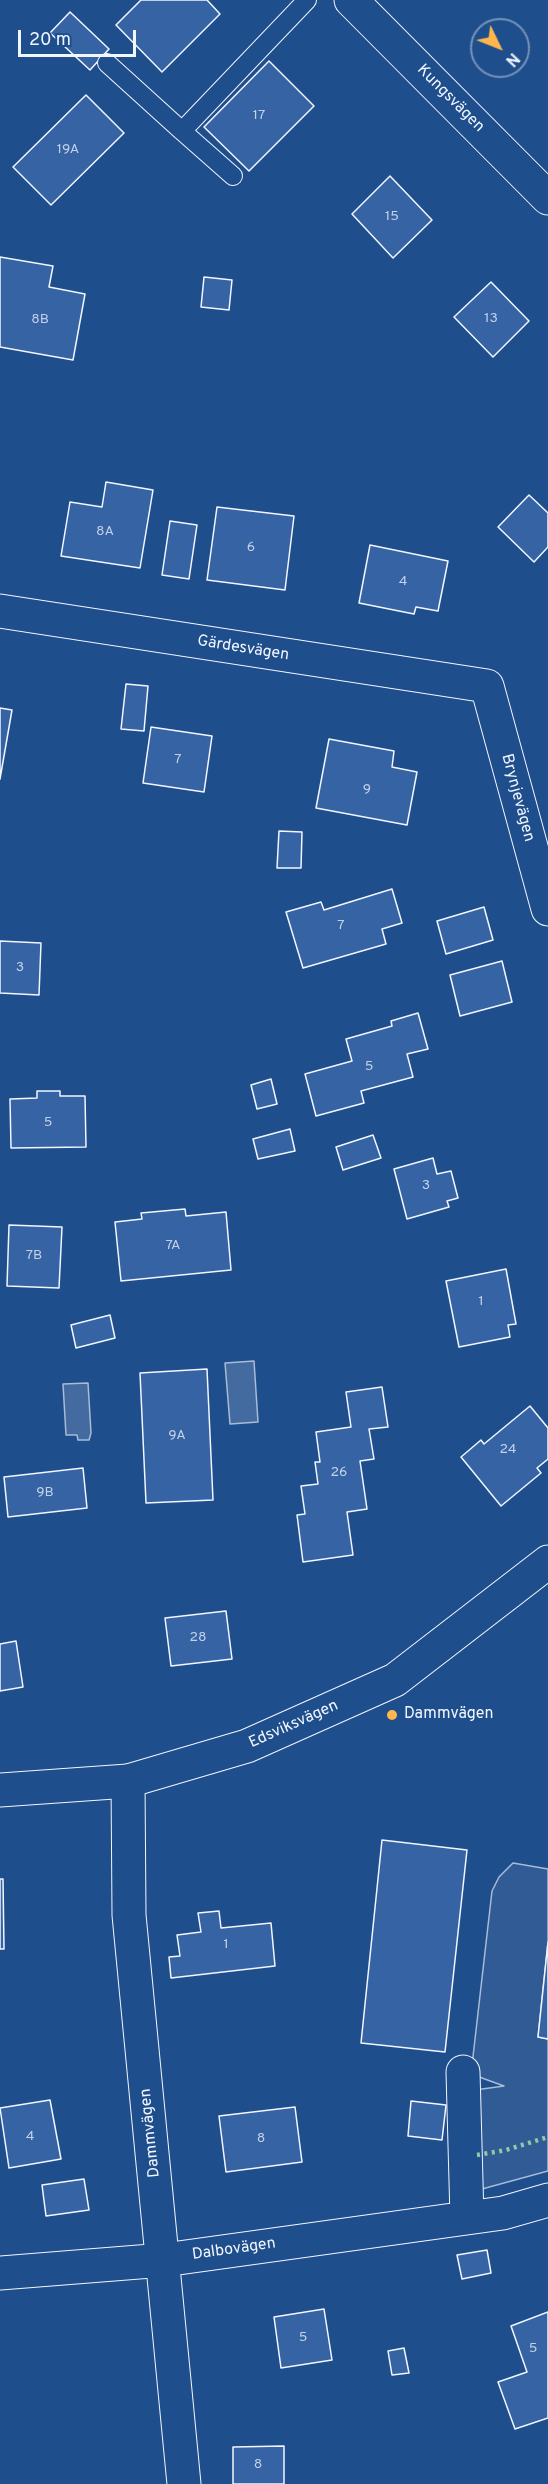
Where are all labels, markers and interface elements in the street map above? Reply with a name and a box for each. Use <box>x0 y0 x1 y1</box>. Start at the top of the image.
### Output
scale bar <box>21 18 140 56</box>
north arrow <box>470 18 530 78</box>
text: 20 m <box>29 29 71 52</box>
text: N <box>500 48 523 70</box>
street label: Kungsvägen <box>412 61 488 137</box>
house number: 17 <box>253 108 265 124</box>
house number: 19A <box>57 142 79 158</box>
house number: 15 <box>385 209 399 225</box>
house number: 13 <box>484 311 498 327</box>
house number: 8B <box>31 312 49 328</box>
house number: 8A <box>96 524 114 540</box>
house number: 6 <box>247 540 255 556</box>
house number: 4 <box>399 574 407 590</box>
street label: Gärdesvägen <box>196 632 290 666</box>
house number: 7 <box>174 752 182 768</box>
street label: Brynjevägen <box>496 752 538 844</box>
house number: 9 <box>363 782 371 798</box>
house number: 7 <box>337 918 345 934</box>
house number: 3 <box>16 960 24 976</box>
house number: 5 <box>365 1059 373 1075</box>
house number: 5 <box>44 1115 52 1131</box>
house number: 3 <box>422 1178 430 1194</box>
house number: 7A <box>165 1238 181 1254</box>
house number: 7B <box>26 1248 42 1264</box>
house number: 1 <box>478 1294 484 1310</box>
house number: 9A <box>168 1428 186 1444</box>
house number: 24 <box>499 1442 517 1458</box>
house number: 26 <box>331 1465 347 1481</box>
house number: 9B <box>36 1485 54 1501</box>
house number: 28 <box>189 1630 207 1646</box>
street label: Edsviksvägen <box>246 1697 342 1753</box>
place label: Dammvägen <box>404 1705 494 1725</box>
marker: Dammvägen <box>385 1708 399 1722</box>
house number: 1 <box>223 1937 229 1953</box>
street label: Dammvägen <box>137 2087 165 2179</box>
house number: 4 <box>26 2129 34 2145</box>
house number: 8 <box>257 2131 265 2147</box>
street label: Dalbovägen <box>191 2235 277 2265</box>
house number: 5 <box>299 2330 307 2346</box>
house number: 5 <box>529 2341 537 2357</box>
house number: 8 <box>254 2457 262 2473</box>

